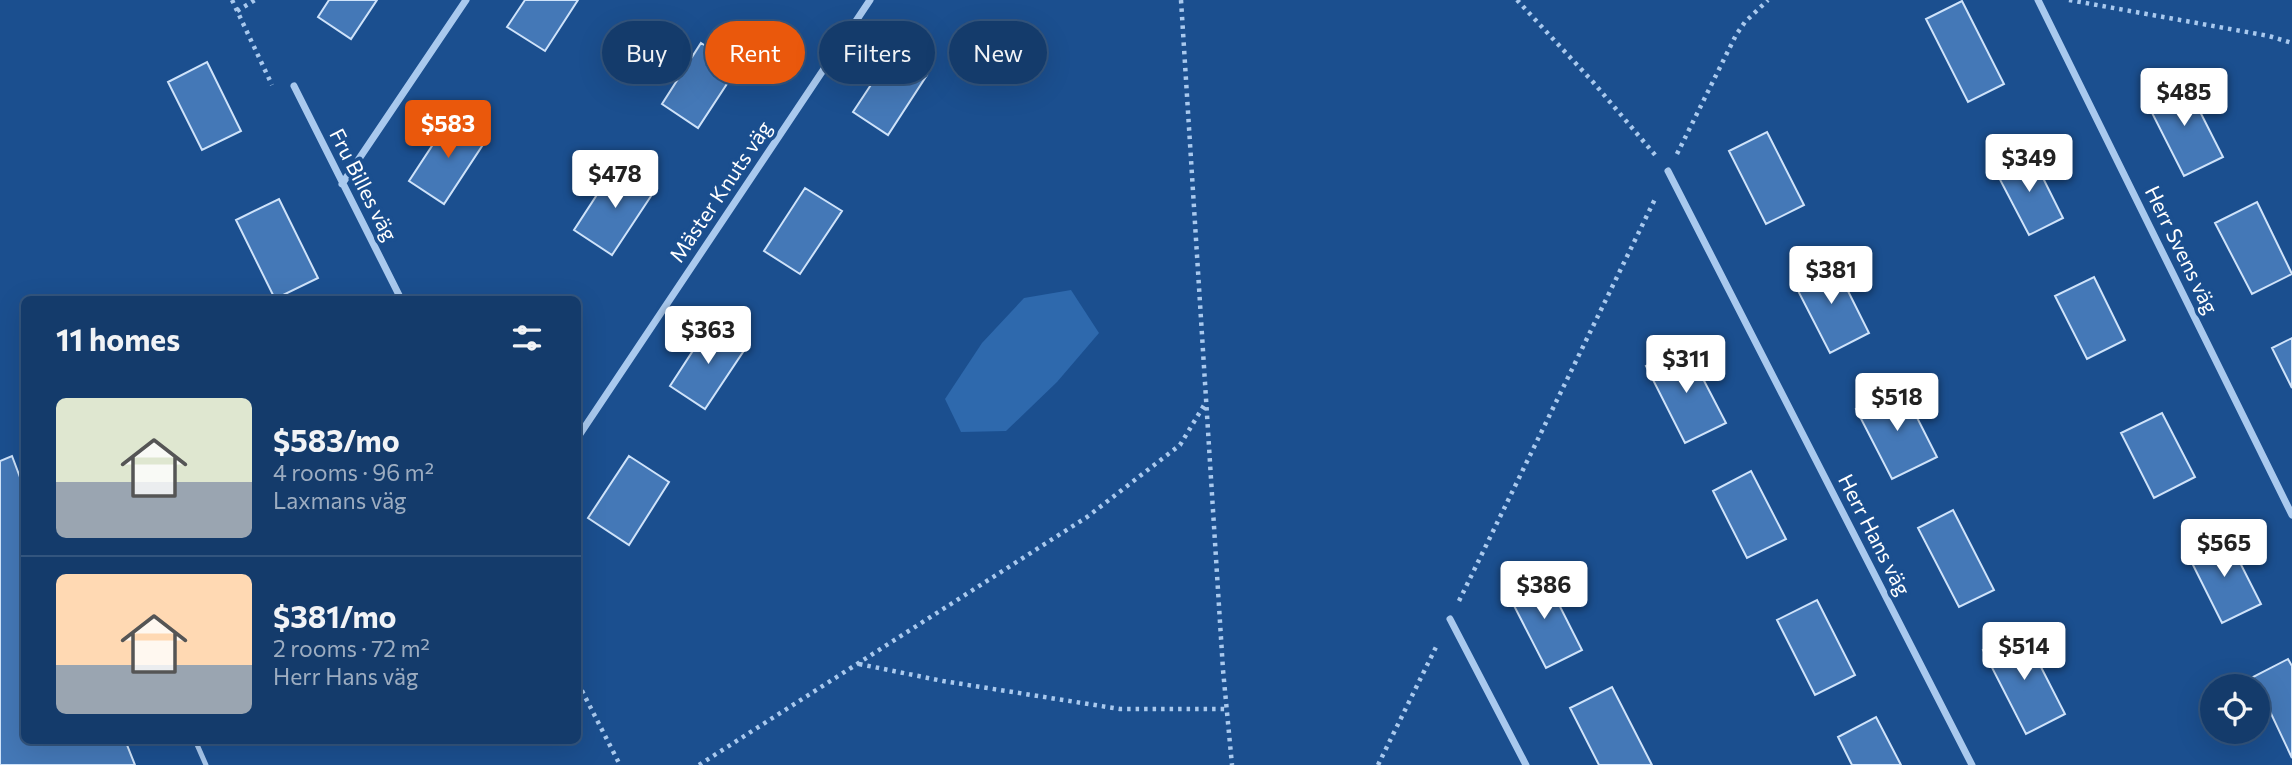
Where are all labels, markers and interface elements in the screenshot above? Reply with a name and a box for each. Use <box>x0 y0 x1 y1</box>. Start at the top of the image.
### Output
chip: Buy <box>602 21 691 84</box>
chip: Rent <box>705 21 805 84</box>
chip: Filters <box>819 21 935 84</box>
chip: New <box>949 21 1047 84</box>
pin: $485 <box>2143 68 2225 128</box>
text: $485 <box>2157 77 2211 105</box>
pin: $583 <box>407 100 489 160</box>
text: $583 <box>421 109 475 137</box>
street label: Mäster Knuts väg <box>663 116 776 267</box>
street label: Fru Billes väg <box>325 124 403 245</box>
pin: $349 <box>1988 134 2070 194</box>
text: $349 <box>2002 143 2056 171</box>
pin: $478 <box>574 150 656 210</box>
text: $478 <box>588 159 642 187</box>
street label: Herr Svens väg <box>2141 181 2224 317</box>
pin: $381 <box>1790 246 1872 306</box>
text: $381 <box>1805 255 1857 283</box>
pin: $363 <box>667 306 749 366</box>
text: $363 <box>681 315 735 343</box>
icon: filters <box>508 319 546 357</box>
text: 11 homes <box>56 320 180 357</box>
pin: $311 <box>1645 336 1727 395</box>
text: $311 <box>1662 344 1710 372</box>
pin: $518 <box>1856 374 1938 433</box>
text: $518 <box>1871 382 1923 410</box>
text: $583/mo <box>273 421 400 458</box>
icon: home <box>112 426 196 510</box>
text: 4 rooms · 96 m² <box>273 458 434 486</box>
street label: Herr Hans väg <box>1834 469 1917 599</box>
text: Laxmans väg <box>273 486 407 514</box>
pin: $565 <box>2183 520 2265 579</box>
text: $565 <box>2197 528 2251 556</box>
pin: $386 <box>1503 562 1585 621</box>
text: $386 <box>1516 570 1572 598</box>
text: $381/mo <box>273 597 397 634</box>
icon: home <box>112 602 196 686</box>
pin: $514 <box>1983 622 2065 682</box>
text: $514 <box>1998 631 2050 659</box>
text: 2 rooms · 72 m² <box>273 634 430 662</box>
text: Herr Hans väg <box>273 662 418 690</box>
map controls <box>2200 674 2270 744</box>
button: locate <box>2200 674 2270 744</box>

